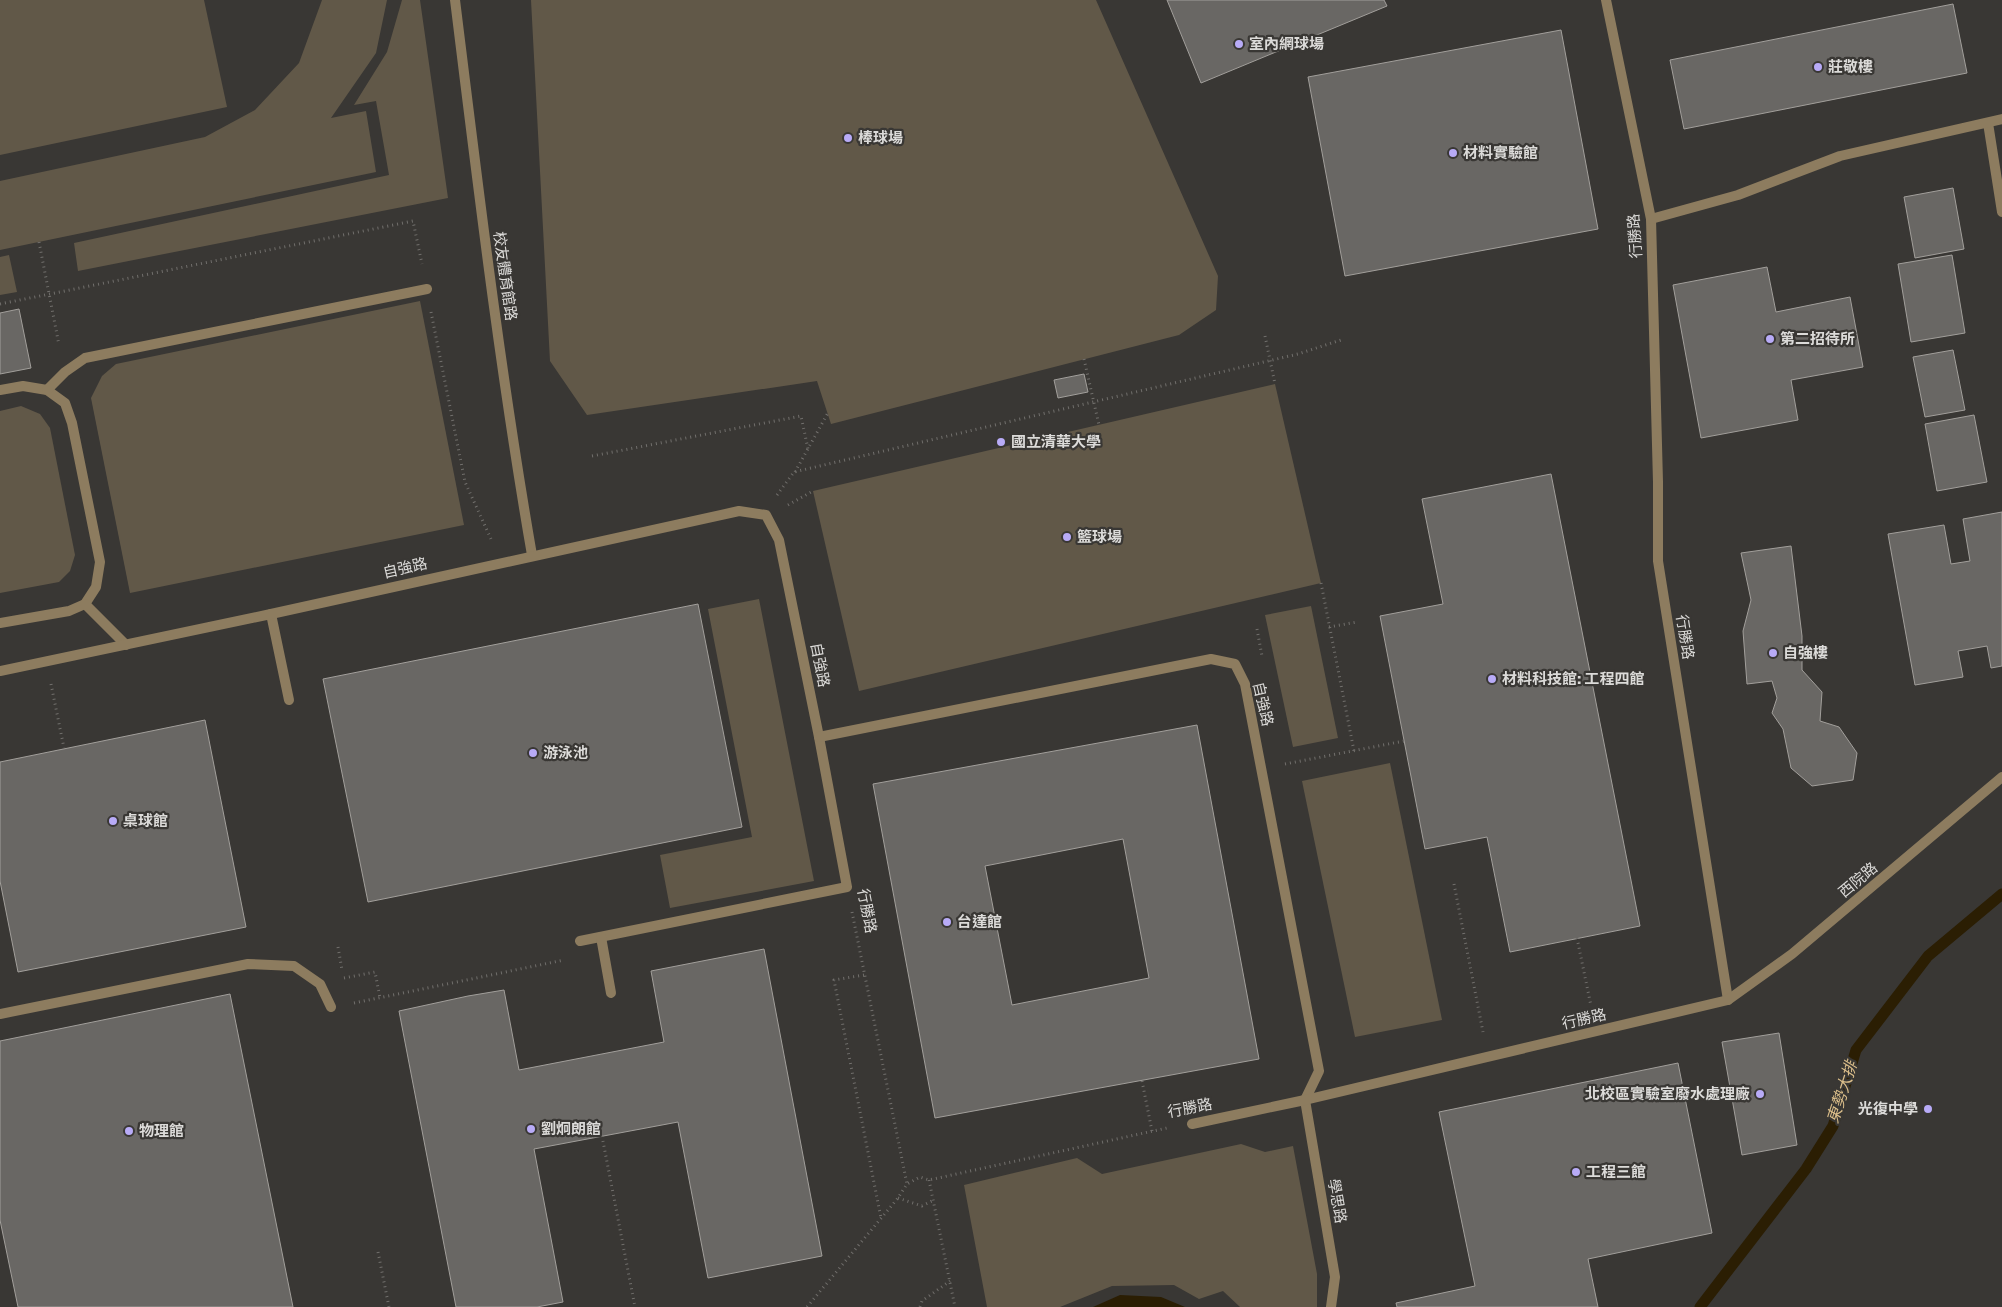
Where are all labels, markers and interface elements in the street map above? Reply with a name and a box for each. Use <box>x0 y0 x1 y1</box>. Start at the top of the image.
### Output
place label: 室內網球場 <box>1249 35 1324 53</box>
marker: 室內網球場 <box>1233 38 1245 50</box>
place label: 莊敬樓 <box>1828 58 1873 76</box>
marker: 莊敬樓 <box>1812 61 1824 73</box>
place label: 棒球場 <box>858 129 903 147</box>
marker: 棒球場 <box>842 132 854 144</box>
place label: 材料實驗館 <box>1463 144 1538 162</box>
marker: 材料實驗館 <box>1447 147 1459 159</box>
street label: 行勝路 <box>1624 213 1646 259</box>
street label: 校友體育館路 <box>490 230 520 322</box>
place label: 第二招待所 <box>1780 330 1855 348</box>
marker: 第二招待所 <box>1764 333 1776 345</box>
place label: 國立清華大學 <box>1011 433 1101 451</box>
marker: 國立清華大學 <box>995 436 1007 448</box>
place label: 籃球場 <box>1077 528 1122 546</box>
marker: 籃球場 <box>1061 531 1073 543</box>
street label: 自強路 <box>381 554 429 582</box>
street label: 行勝路 <box>1673 613 1697 661</box>
street label: 自強路 <box>807 641 833 689</box>
place label: 自強樓 <box>1783 644 1828 662</box>
marker: 自強樓 <box>1767 647 1779 659</box>
place label: 材料科技館: 工程四館 <box>1502 670 1645 688</box>
marker: 材料科技館: 工程四館 <box>1486 673 1498 685</box>
street label: 自強路 <box>1249 680 1277 728</box>
place label: 游泳池 <box>543 744 588 762</box>
marker: 游泳池 <box>527 747 539 759</box>
place label: 桌球館 <box>123 812 168 830</box>
marker: 桌球館 <box>107 815 119 827</box>
street label: 西院路 <box>1835 859 1881 901</box>
street label: 行勝路 <box>854 887 880 935</box>
place label: 台達館 <box>957 913 1002 931</box>
marker: 台達館 <box>941 916 953 928</box>
street label: 行勝路 <box>1560 1005 1608 1033</box>
water label: 東勢大排 <box>1823 1057 1862 1125</box>
place label: 北校區實驗室廢水處理廠 <box>1585 1085 1750 1103</box>
marker: 北校區實驗室廢水處理廠 <box>1754 1088 1766 1100</box>
street label: 行勝路 <box>1166 1095 1214 1121</box>
place label: 光復中學 <box>1858 1100 1918 1118</box>
marker: 光復中學 <box>1922 1103 1934 1115</box>
place label: 劉炯朗館 <box>541 1120 601 1138</box>
place label: 物理館 <box>139 1122 184 1140</box>
marker: 劉炯朗館 <box>525 1123 537 1135</box>
marker: 物理館 <box>123 1125 135 1137</box>
place label: 工程三館 <box>1586 1163 1646 1181</box>
marker: 工程三館 <box>1570 1166 1582 1178</box>
street label: 學思路 <box>1324 1177 1350 1225</box>

